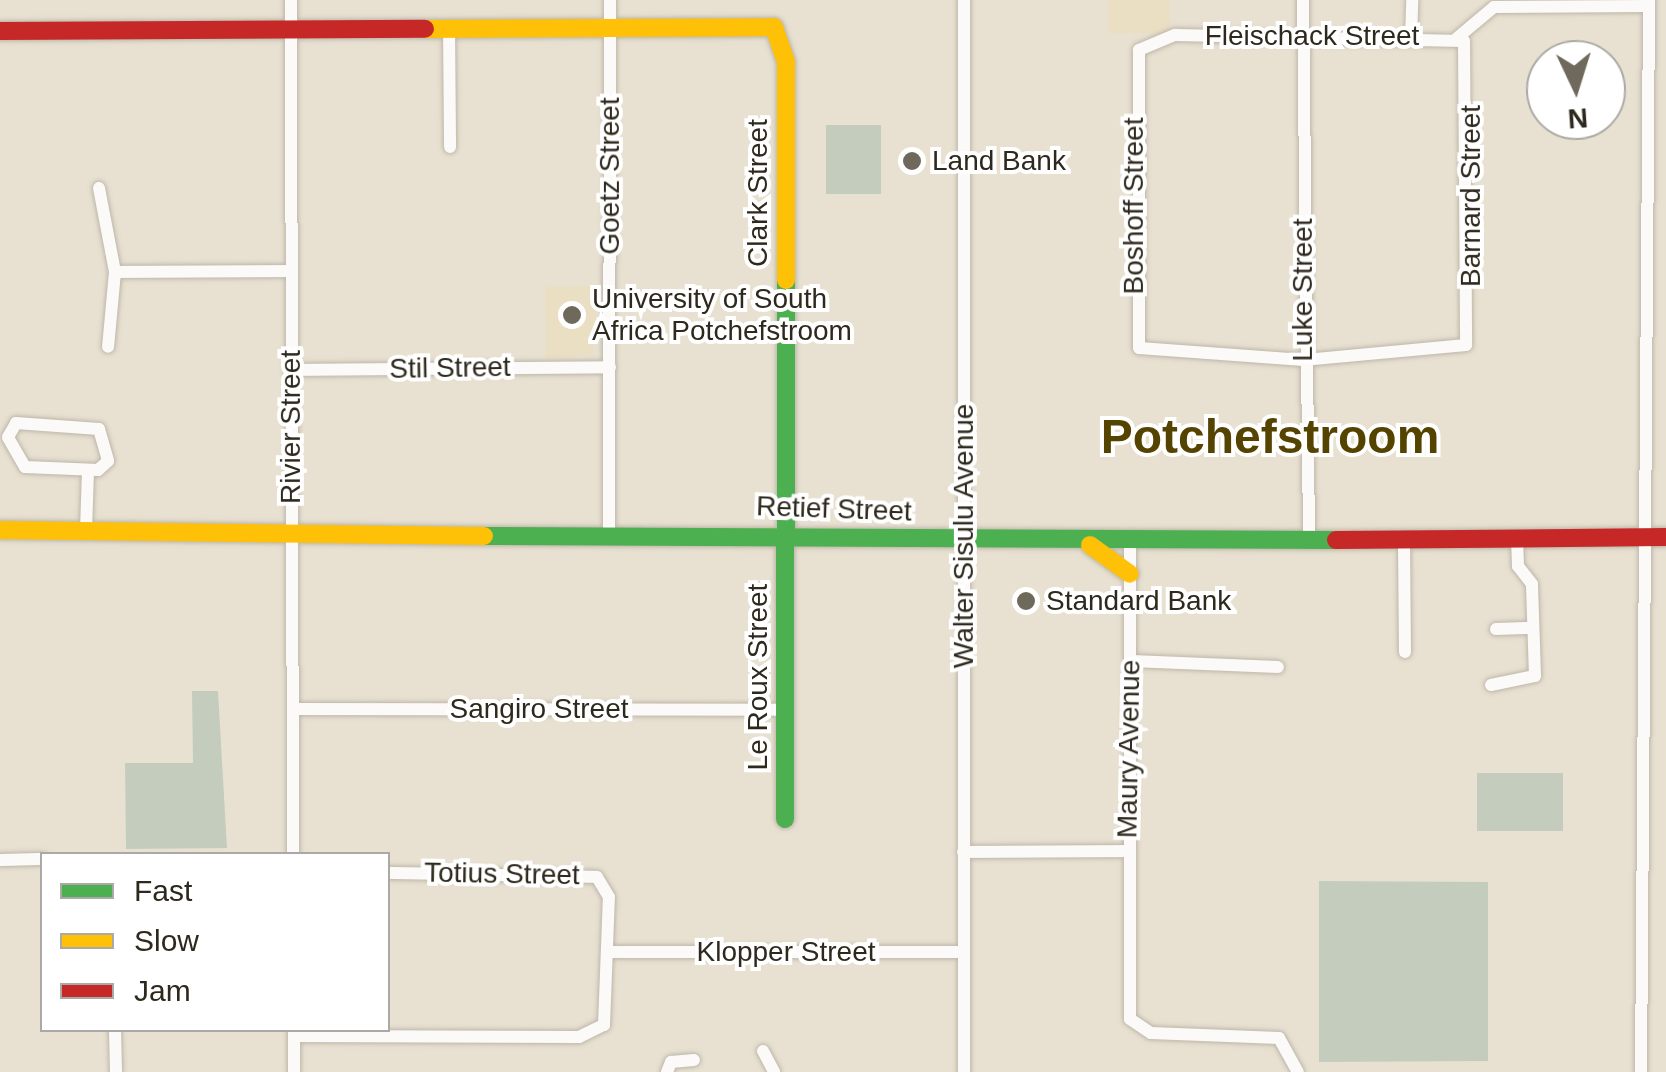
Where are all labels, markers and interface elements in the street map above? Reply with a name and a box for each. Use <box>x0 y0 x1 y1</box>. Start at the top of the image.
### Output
street label: Fleischack Street <box>1205 19 1419 53</box>
north arrow <box>1526 40 1626 140</box>
street label: Goetz Street <box>593 97 627 255</box>
text: N <box>1567 102 1589 135</box>
street label: Barnard Street <box>1454 105 1488 287</box>
street label: Boshoff Street <box>1117 118 1151 294</box>
street label: Clark Street <box>741 119 775 267</box>
place label: Land Bank <box>932 144 1066 178</box>
marker: Land Bank <box>901 150 923 172</box>
street label: Luke Street <box>1286 218 1320 362</box>
place label: University of South Africa Potchefstroom <box>592 282 852 348</box>
marker: University of South Africa Potchefstroom <box>561 304 583 326</box>
street label: Rivier Street <box>274 350 308 504</box>
street label: Stil Street <box>389 350 511 386</box>
street label: Walter Sisulu Avenue <box>947 403 981 669</box>
district label: Potchefstroom <box>1101 408 1439 466</box>
street label: Retief Street <box>756 489 912 529</box>
street label: Le Roux Street <box>741 584 775 770</box>
place label: Standard Bank <box>1046 584 1231 618</box>
marker: Standard Bank <box>1015 590 1037 612</box>
street label: Maury Avenue <box>1111 659 1147 839</box>
street label: Sangiro Street <box>450 692 628 726</box>
legend <box>40 852 390 1032</box>
street label: Totius Street <box>424 856 580 892</box>
text: Fast <box>134 874 192 907</box>
text: Slow <box>134 924 199 957</box>
street label: Klopper Street <box>697 935 875 969</box>
text: Jam <box>134 974 191 1007</box>

